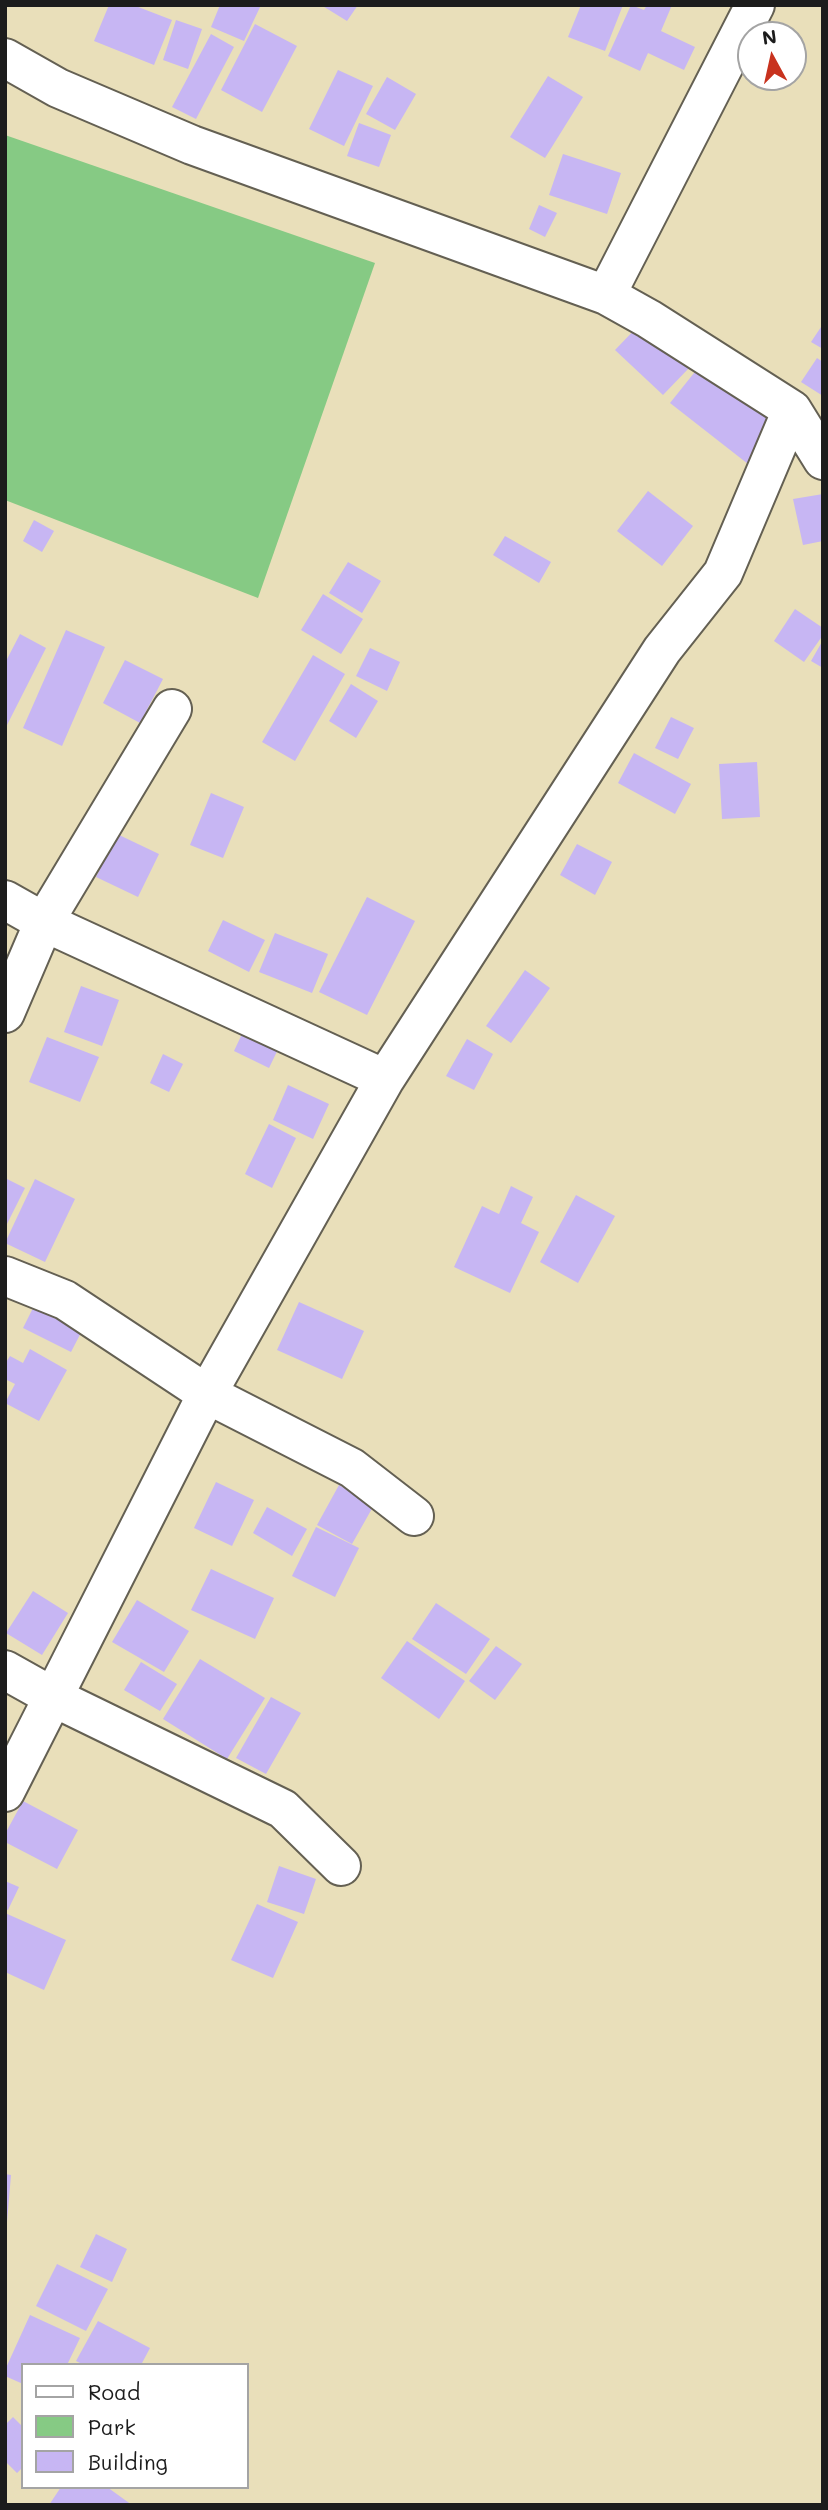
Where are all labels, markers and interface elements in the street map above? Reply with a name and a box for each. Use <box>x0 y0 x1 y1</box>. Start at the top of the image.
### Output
north arrow <box>737 21 807 91</box>
text: N <box>760 23 778 50</box>
legend <box>21 2363 248 2489</box>
text: Road <box>88 2378 140 2405</box>
text: Park <box>88 2413 136 2440</box>
text: Building <box>88 2448 168 2475</box>

